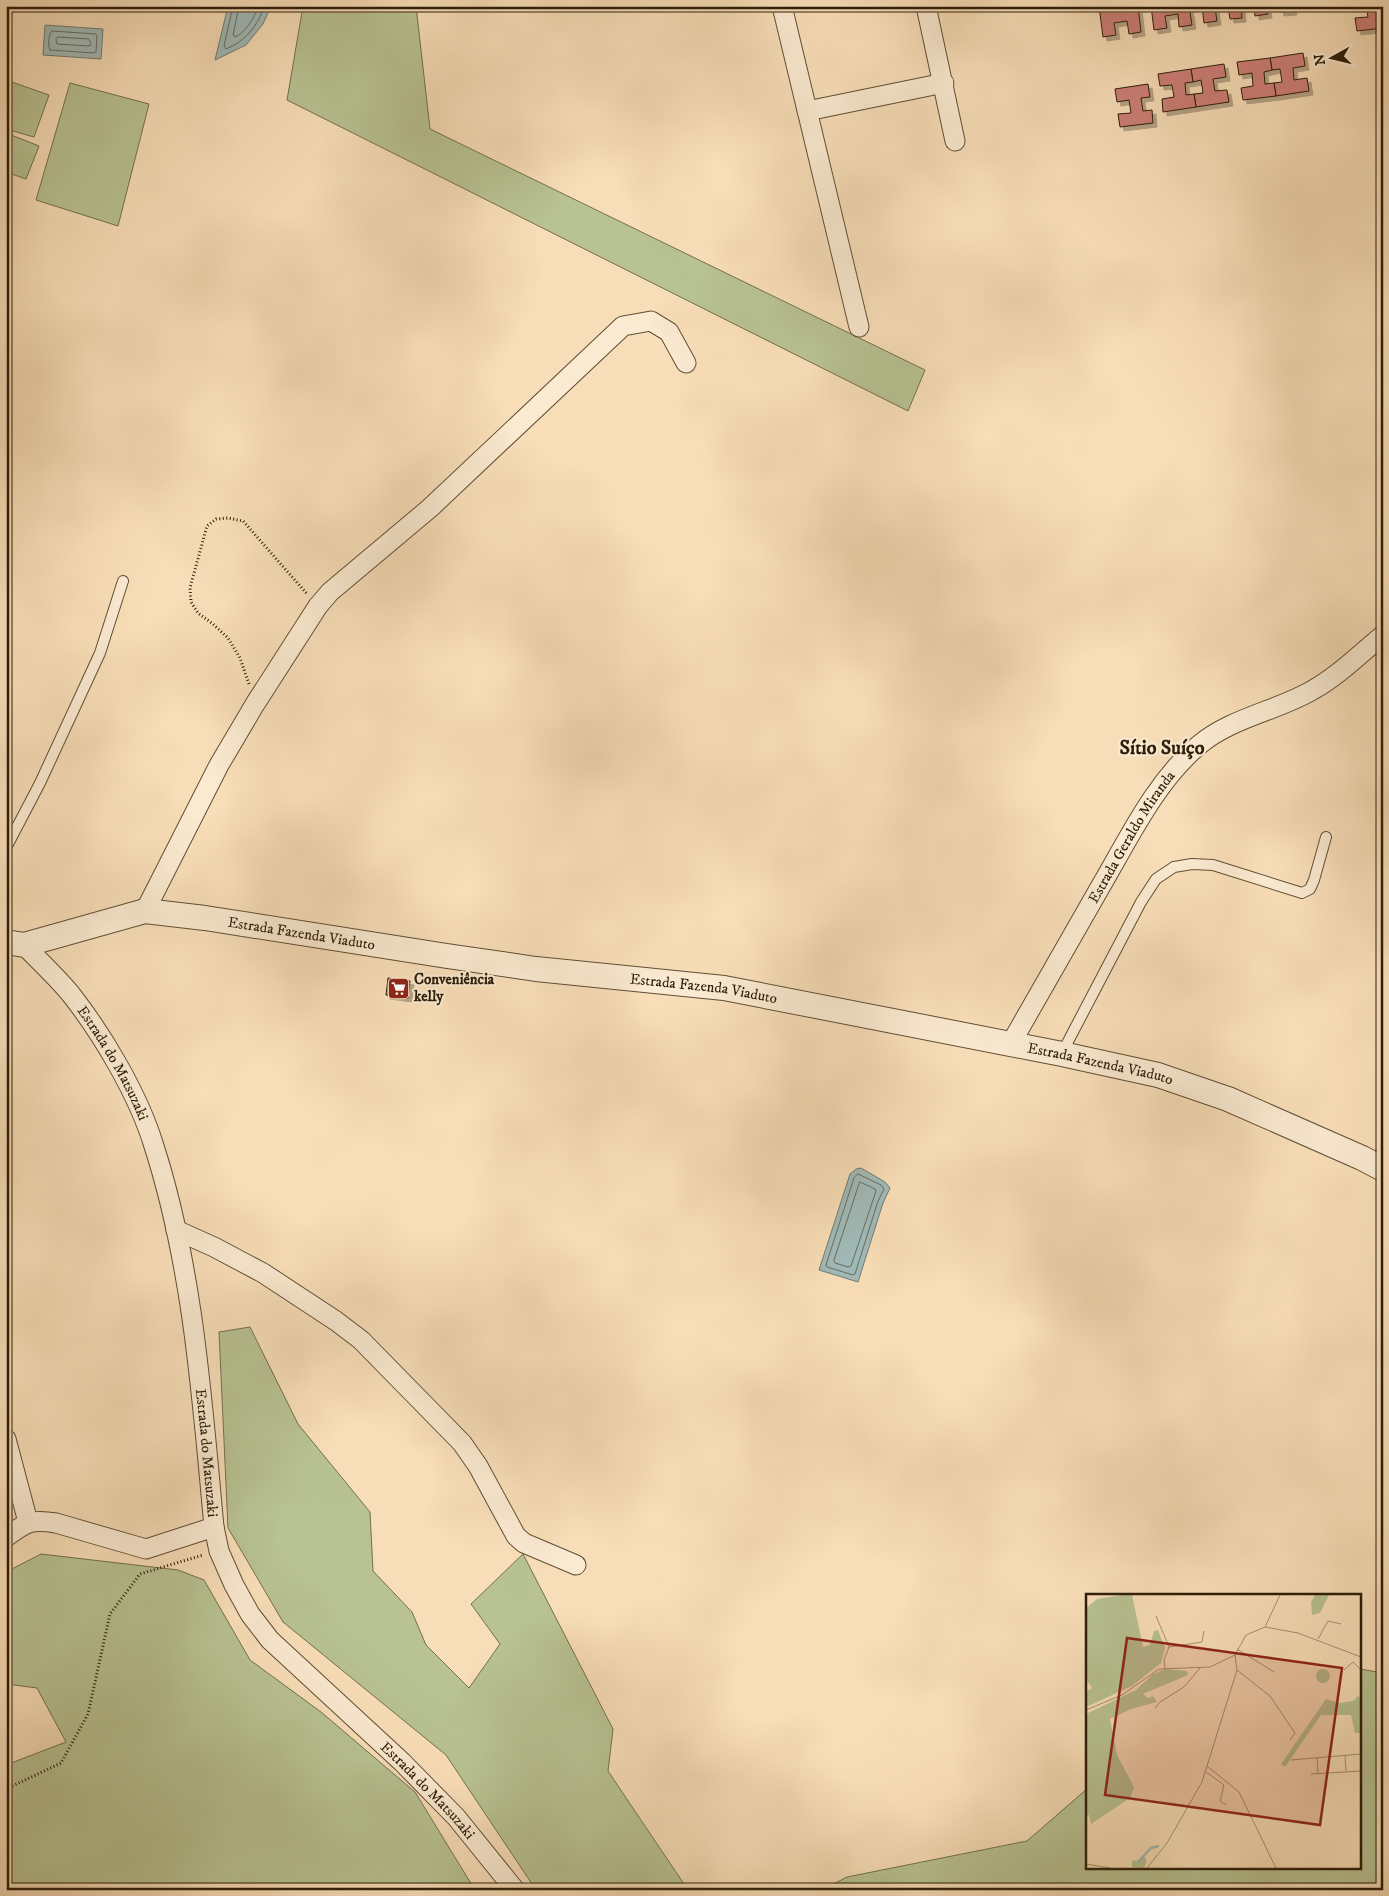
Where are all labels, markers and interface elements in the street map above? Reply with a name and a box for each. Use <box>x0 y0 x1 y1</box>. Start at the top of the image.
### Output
north arrow <box>1306 32 1356 82</box>
text: N <box>1310 52 1330 67</box>
district label: Sítio Suíço <box>1120 736 1205 761</box>
street label: Estrada Geraldo Miranda <box>1084 766 1180 907</box>
street label: Estrada Fazenda Viaduto <box>226 913 376 955</box>
place label: Conveniência kelly <box>413 970 495 1006</box>
street label: Estrada Fazenda Viaduto <box>629 970 779 1008</box>
supermarket icon: Conveniência kelly <box>386 976 410 1000</box>
street label: Estrada do Matsuzaki <box>73 1002 153 1123</box>
street label: Estrada Fazenda Viaduto <box>1026 1038 1176 1089</box>
street label: Estrada do Matsuzaki <box>191 1388 222 1518</box>
inset map <box>1086 1594 1362 1868</box>
street label: Estrada do Matsuzaki <box>376 1738 479 1843</box>

